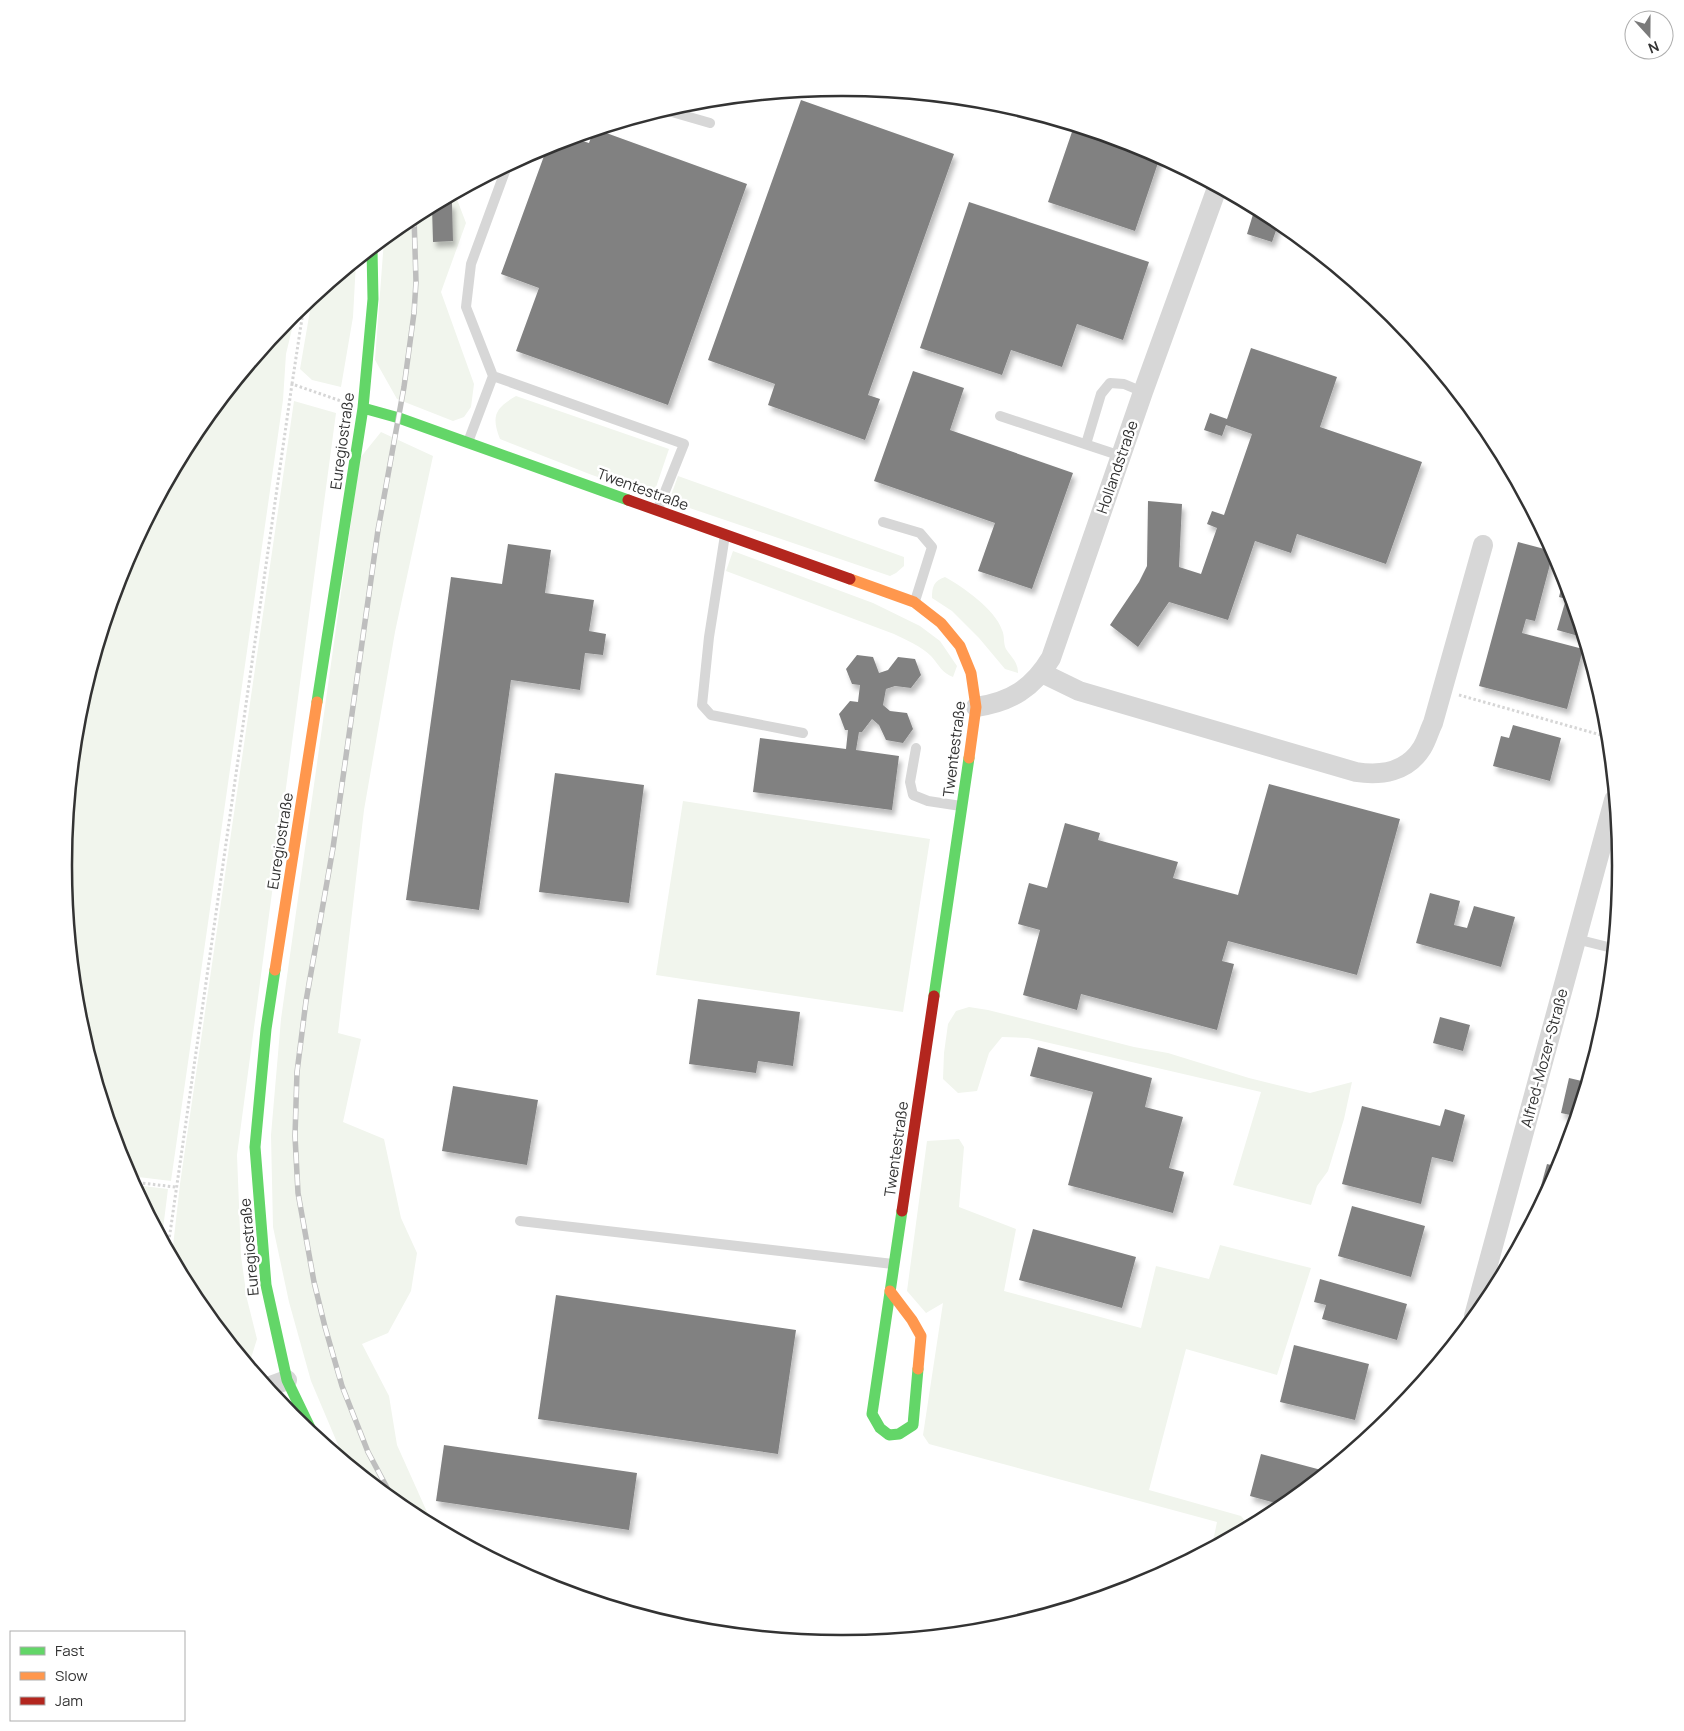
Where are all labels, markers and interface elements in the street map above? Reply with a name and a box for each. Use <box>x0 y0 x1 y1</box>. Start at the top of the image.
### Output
north arrow <box>1624 10 1674 60</box>
text: N <box>1646 37 1662 58</box>
street label: Euregiostraße <box>325 391 359 491</box>
street label: Hollandstraße <box>1091 417 1143 516</box>
street label: Twentestraße <box>594 463 692 515</box>
street label: Twentestraße <box>938 700 970 798</box>
street label: Euregiostraße <box>262 791 298 891</box>
street label: Alfred-Mozer-Straße <box>1515 986 1573 1130</box>
street label: Twentestraße <box>879 1100 913 1198</box>
street label: Euregiostraße <box>234 1197 264 1297</box>
legend <box>10 1631 185 1721</box>
text: Fast <box>55 1640 84 1661</box>
text: Slow <box>55 1665 88 1686</box>
text: Jam <box>55 1690 83 1711</box>

